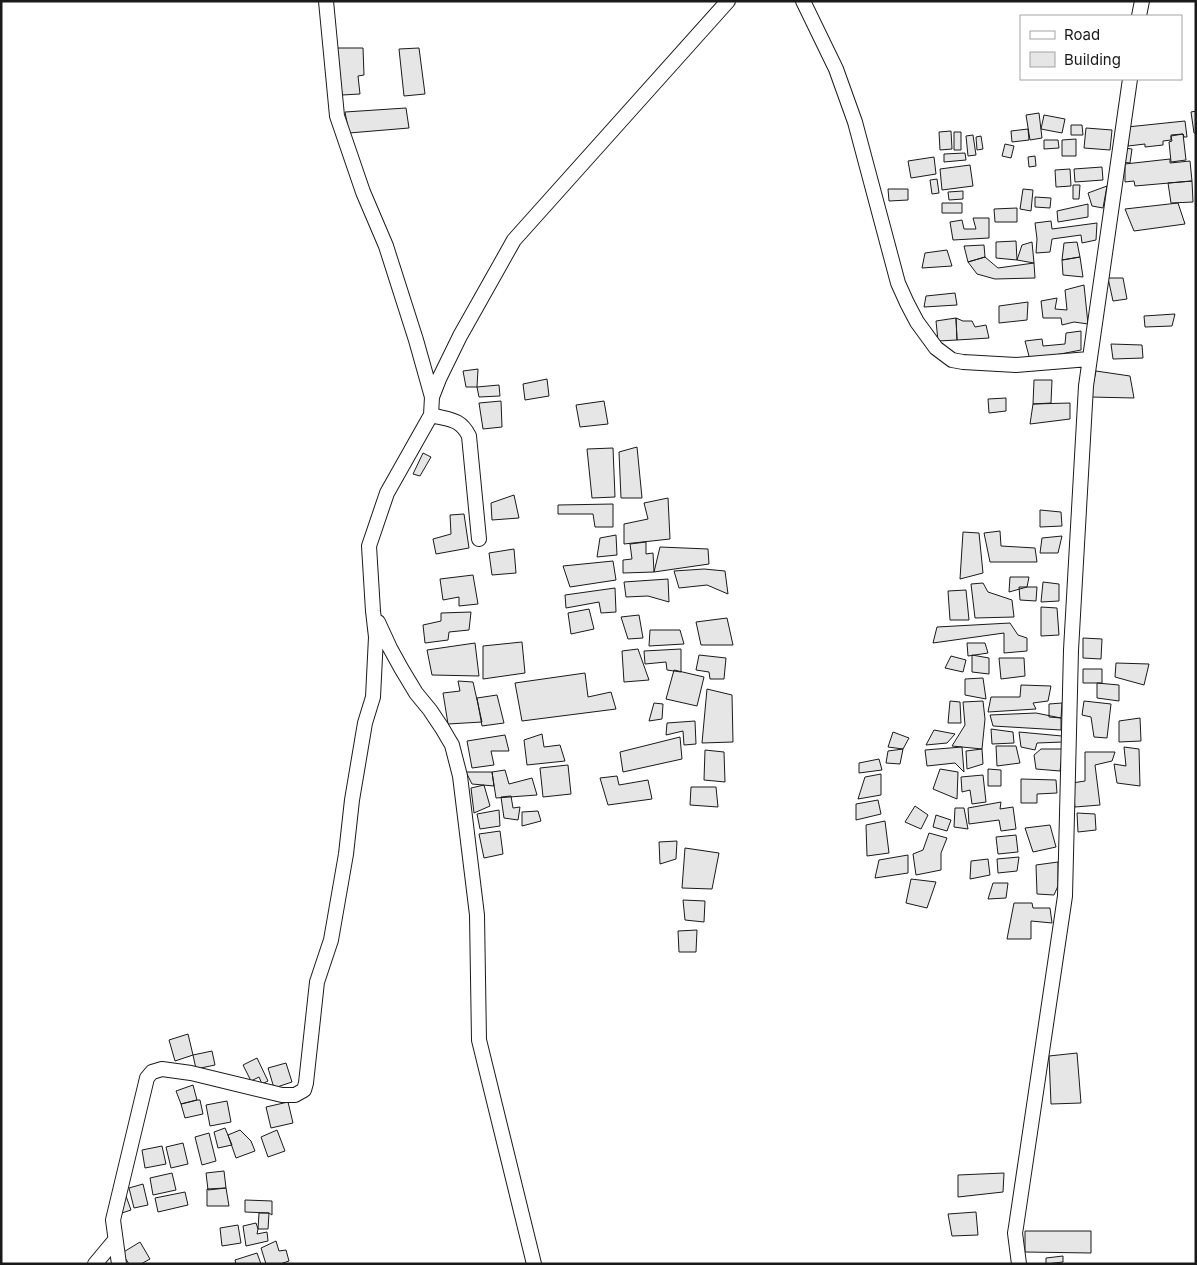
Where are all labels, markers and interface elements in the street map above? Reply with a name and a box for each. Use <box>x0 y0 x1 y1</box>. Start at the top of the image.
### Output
legend <box>1020 15 1182 80</box>
text: Road <box>1064 25 1100 44</box>
text: Building <box>1064 50 1121 69</box>

